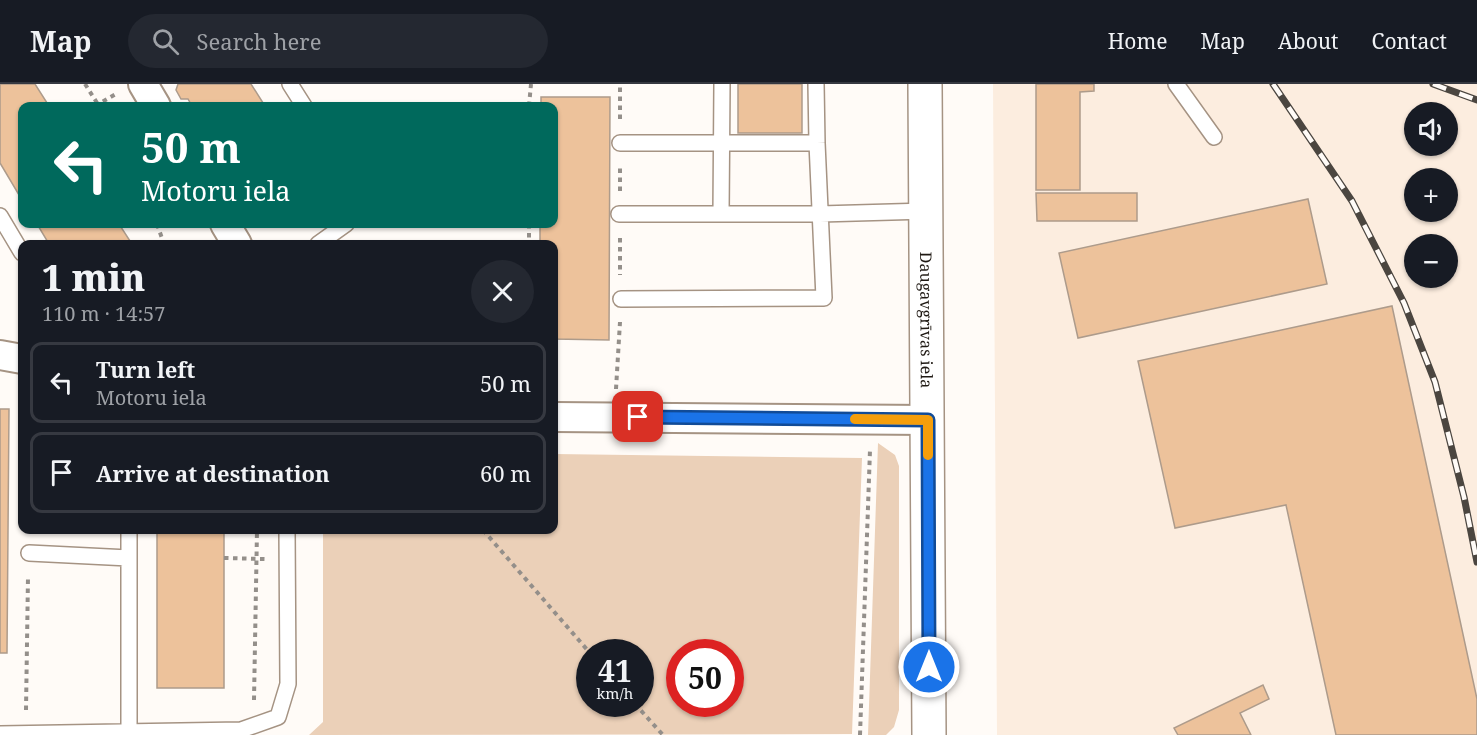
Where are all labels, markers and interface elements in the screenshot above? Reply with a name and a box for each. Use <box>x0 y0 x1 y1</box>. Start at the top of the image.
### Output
search box <box>128 14 548 68</box>
text: Map <box>30 22 92 60</box>
icon: search <box>149 25 182 58</box>
text: Search here <box>197 26 321 56</box>
text: Home <box>1108 27 1168 55</box>
text: Map <box>1201 27 1245 55</box>
text: About <box>1278 27 1339 55</box>
text: Contact <box>1372 27 1447 55</box>
map controls <box>1404 102 1458 288</box>
button: sound <box>1404 102 1458 156</box>
text: 50 m <box>141 118 241 175</box>
icon: left <box>42 126 120 204</box>
button: + <box>1404 168 1458 222</box>
text: Motoru iela <box>141 172 291 209</box>
button: − <box>1404 234 1458 288</box>
street label: Daugavgrīvas iela <box>915 252 938 388</box>
text: 1 min <box>42 253 145 302</box>
button: close <box>471 260 534 323</box>
text: 110 m · 14:57 <box>42 300 165 327</box>
text: Turn left <box>96 354 195 384</box>
icon: left <box>45 366 78 399</box>
text: 50 m <box>480 368 531 398</box>
text: Motoru iela <box>96 384 207 411</box>
pin <box>612 391 663 442</box>
icon: arrive <box>621 400 654 433</box>
icon: arrive <box>45 456 78 489</box>
text: Arrive at destination <box>96 458 330 488</box>
text: 60 m <box>480 458 531 488</box>
position arrow <box>897 635 961 699</box>
speed limit sign: 50 <box>666 639 744 717</box>
text: 41 <box>598 650 632 691</box>
text: km/h <box>597 683 633 703</box>

